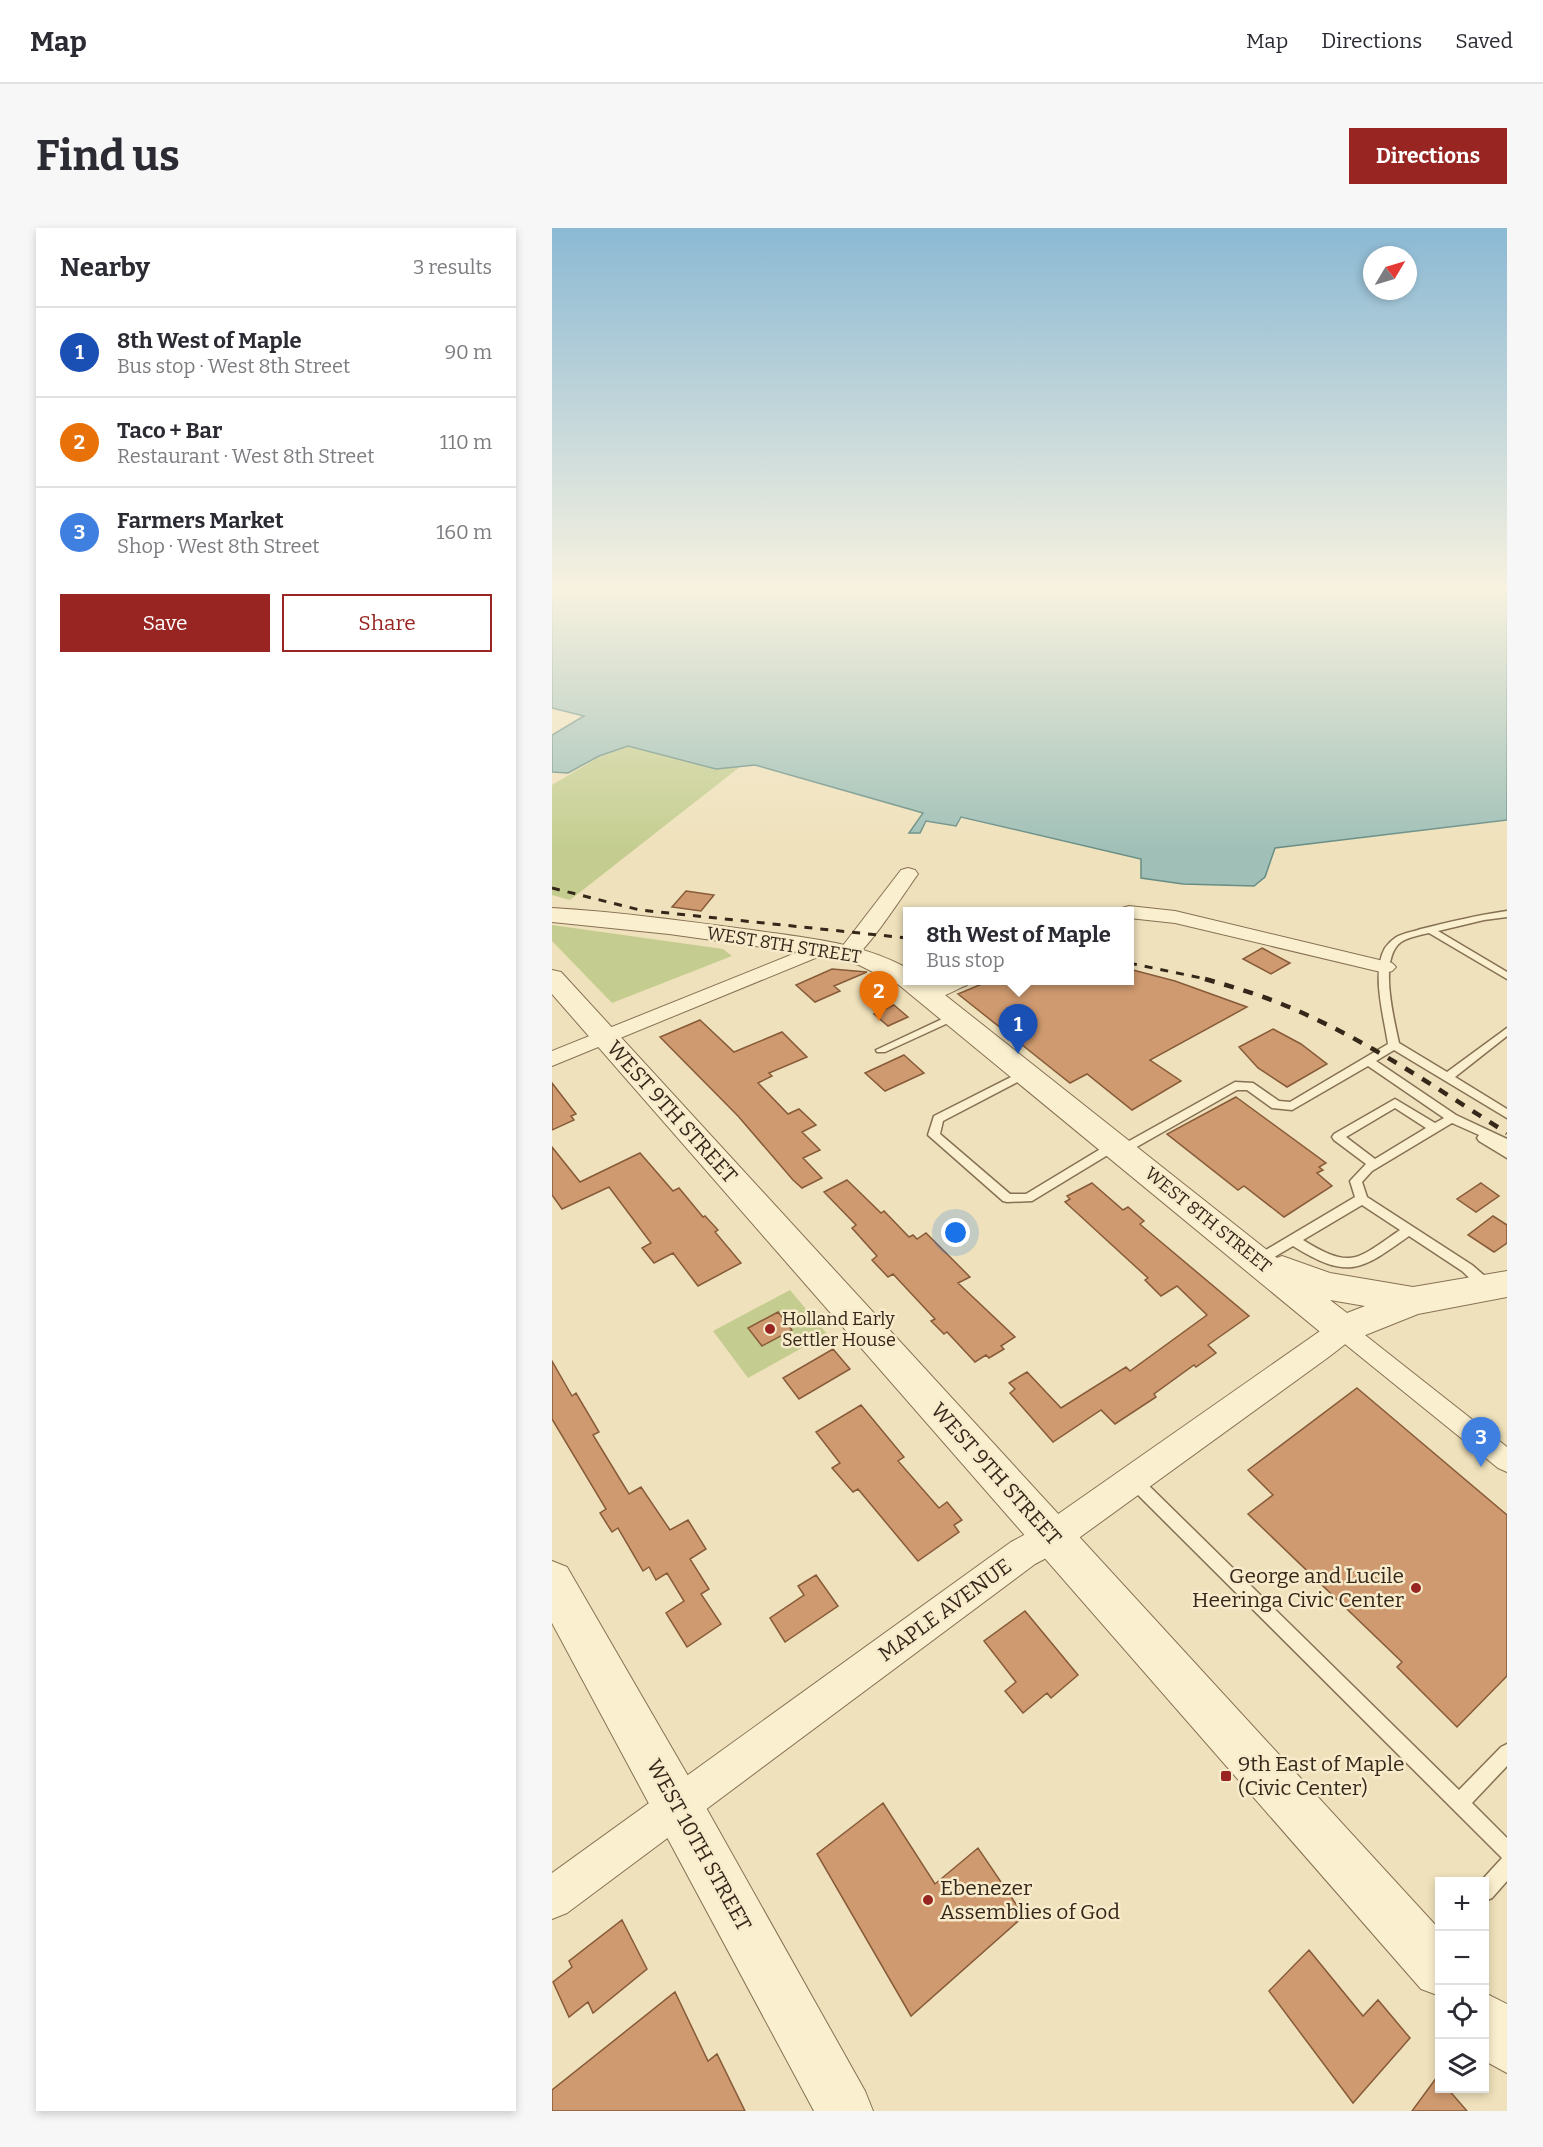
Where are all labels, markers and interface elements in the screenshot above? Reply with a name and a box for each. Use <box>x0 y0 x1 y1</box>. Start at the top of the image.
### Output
text: Map <box>30 25 87 58</box>
text: Map <box>1246 28 1288 54</box>
text: Directions <box>1321 28 1422 54</box>
text: Saved <box>1455 28 1513 54</box>
button: Directions <box>1349 128 1507 184</box>
text: Find us <box>36 131 180 181</box>
north arrow <box>1363 246 1417 300</box>
text: Nearby <box>60 252 150 283</box>
text: 3 results <box>413 255 492 279</box>
text: 8th West of Maple <box>117 327 302 354</box>
text: 1 <box>75 340 84 364</box>
text: 90 m <box>444 340 492 364</box>
text: Bus stop · West 8th Street <box>117 354 350 378</box>
text: Taco + Bar <box>117 417 222 444</box>
text: 2 <box>74 430 85 454</box>
text: 110 m <box>440 430 492 454</box>
text: Restaurant · West 8th Street <box>117 444 374 468</box>
text: Farmers Market <box>117 507 284 534</box>
text: 3 <box>74 520 85 544</box>
text: 160 m <box>436 520 492 544</box>
text: Shop · West 8th Street <box>117 534 320 558</box>
button: Save <box>60 594 270 652</box>
button: Share <box>282 594 492 652</box>
popup <box>903 907 1134 985</box>
text: 8th West of Maple <box>926 921 1111 948</box>
street label: WEST 8TH STREET <box>705 922 863 968</box>
text: Bus stop <box>926 948 1005 972</box>
pin: 2 <box>860 972 898 1021</box>
pin: 1 <box>998 1004 1038 1054</box>
street label: WEST 9TH STREET <box>601 1035 743 1189</box>
street label: WEST 8TH STREET <box>1140 1162 1276 1278</box>
your location <box>941 1218 970 1247</box>
place label: Holland Early Settler House <box>782 1308 896 1351</box>
marker: Holland Early Settler House <box>763 1322 777 1336</box>
street label: WEST 9TH STREET <box>925 1397 1067 1551</box>
pin: 3 <box>1462 1418 1500 1467</box>
street label: MAPLE AVENUE <box>873 1553 1017 1667</box>
place label: George and Lucile Heeringa Civic Center <box>1192 1563 1404 1613</box>
marker: George and Lucile Heeringa Civic Center <box>1409 1581 1423 1595</box>
place label: 9th East of Maple (Civic Center) <box>1238 1751 1404 1801</box>
street label: WEST 10TH STREET <box>641 1755 757 1935</box>
marker: 9th East of Maple (Civic Center) <box>1219 1769 1233 1783</box>
place label: Ebenezer Assemblies of God <box>940 1875 1120 1925</box>
map controls <box>1435 1877 1489 2093</box>
button: + <box>1435 1877 1489 1931</box>
marker: Ebenezer Assemblies of God <box>921 1893 935 1907</box>
button: − <box>1435 1931 1489 1985</box>
button: locate <box>1435 1985 1489 2039</box>
button: layers <box>1435 2039 1489 2093</box>

